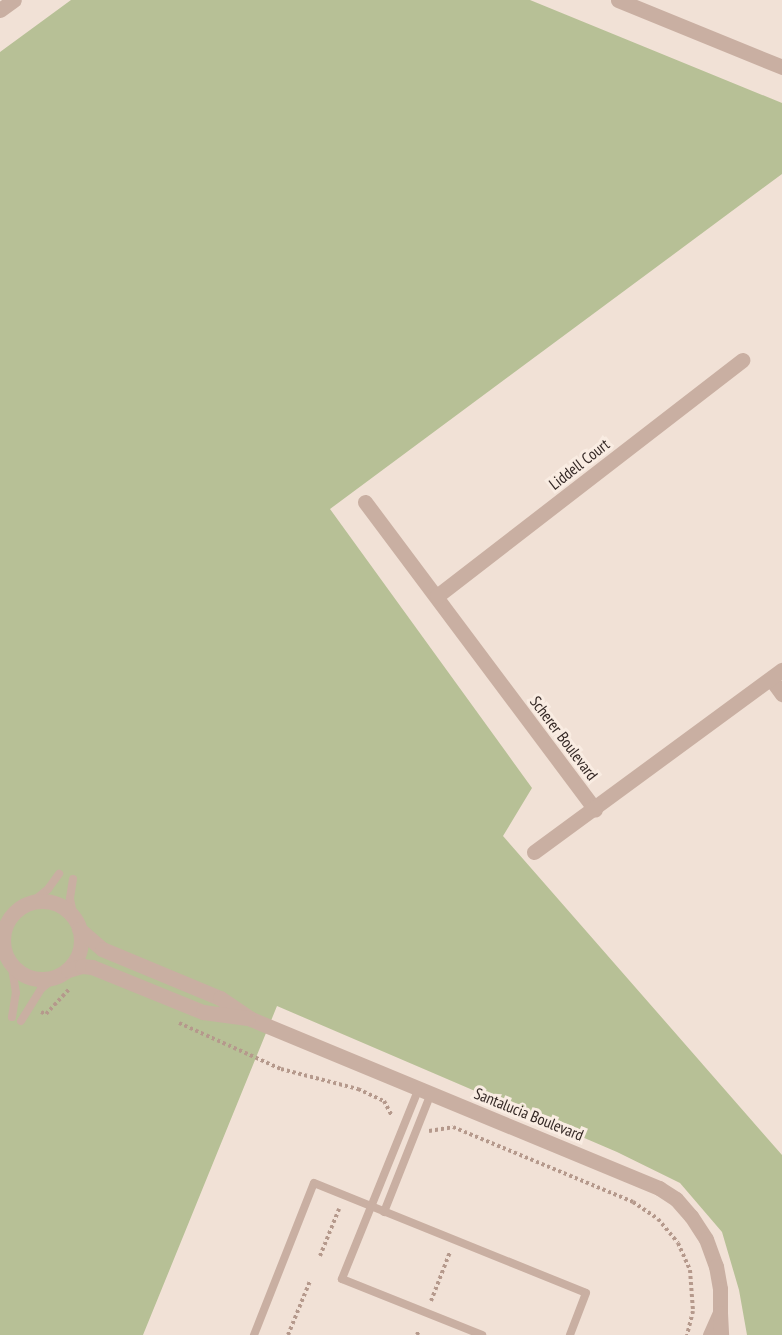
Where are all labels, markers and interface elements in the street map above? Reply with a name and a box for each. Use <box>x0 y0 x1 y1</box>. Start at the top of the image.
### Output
street label: Liddell Court <box>545 434 613 494</box>
street label: Scherer Boulevard <box>526 692 602 784</box>
street label: Santalucia Boulevard <box>472 1083 586 1145</box>

